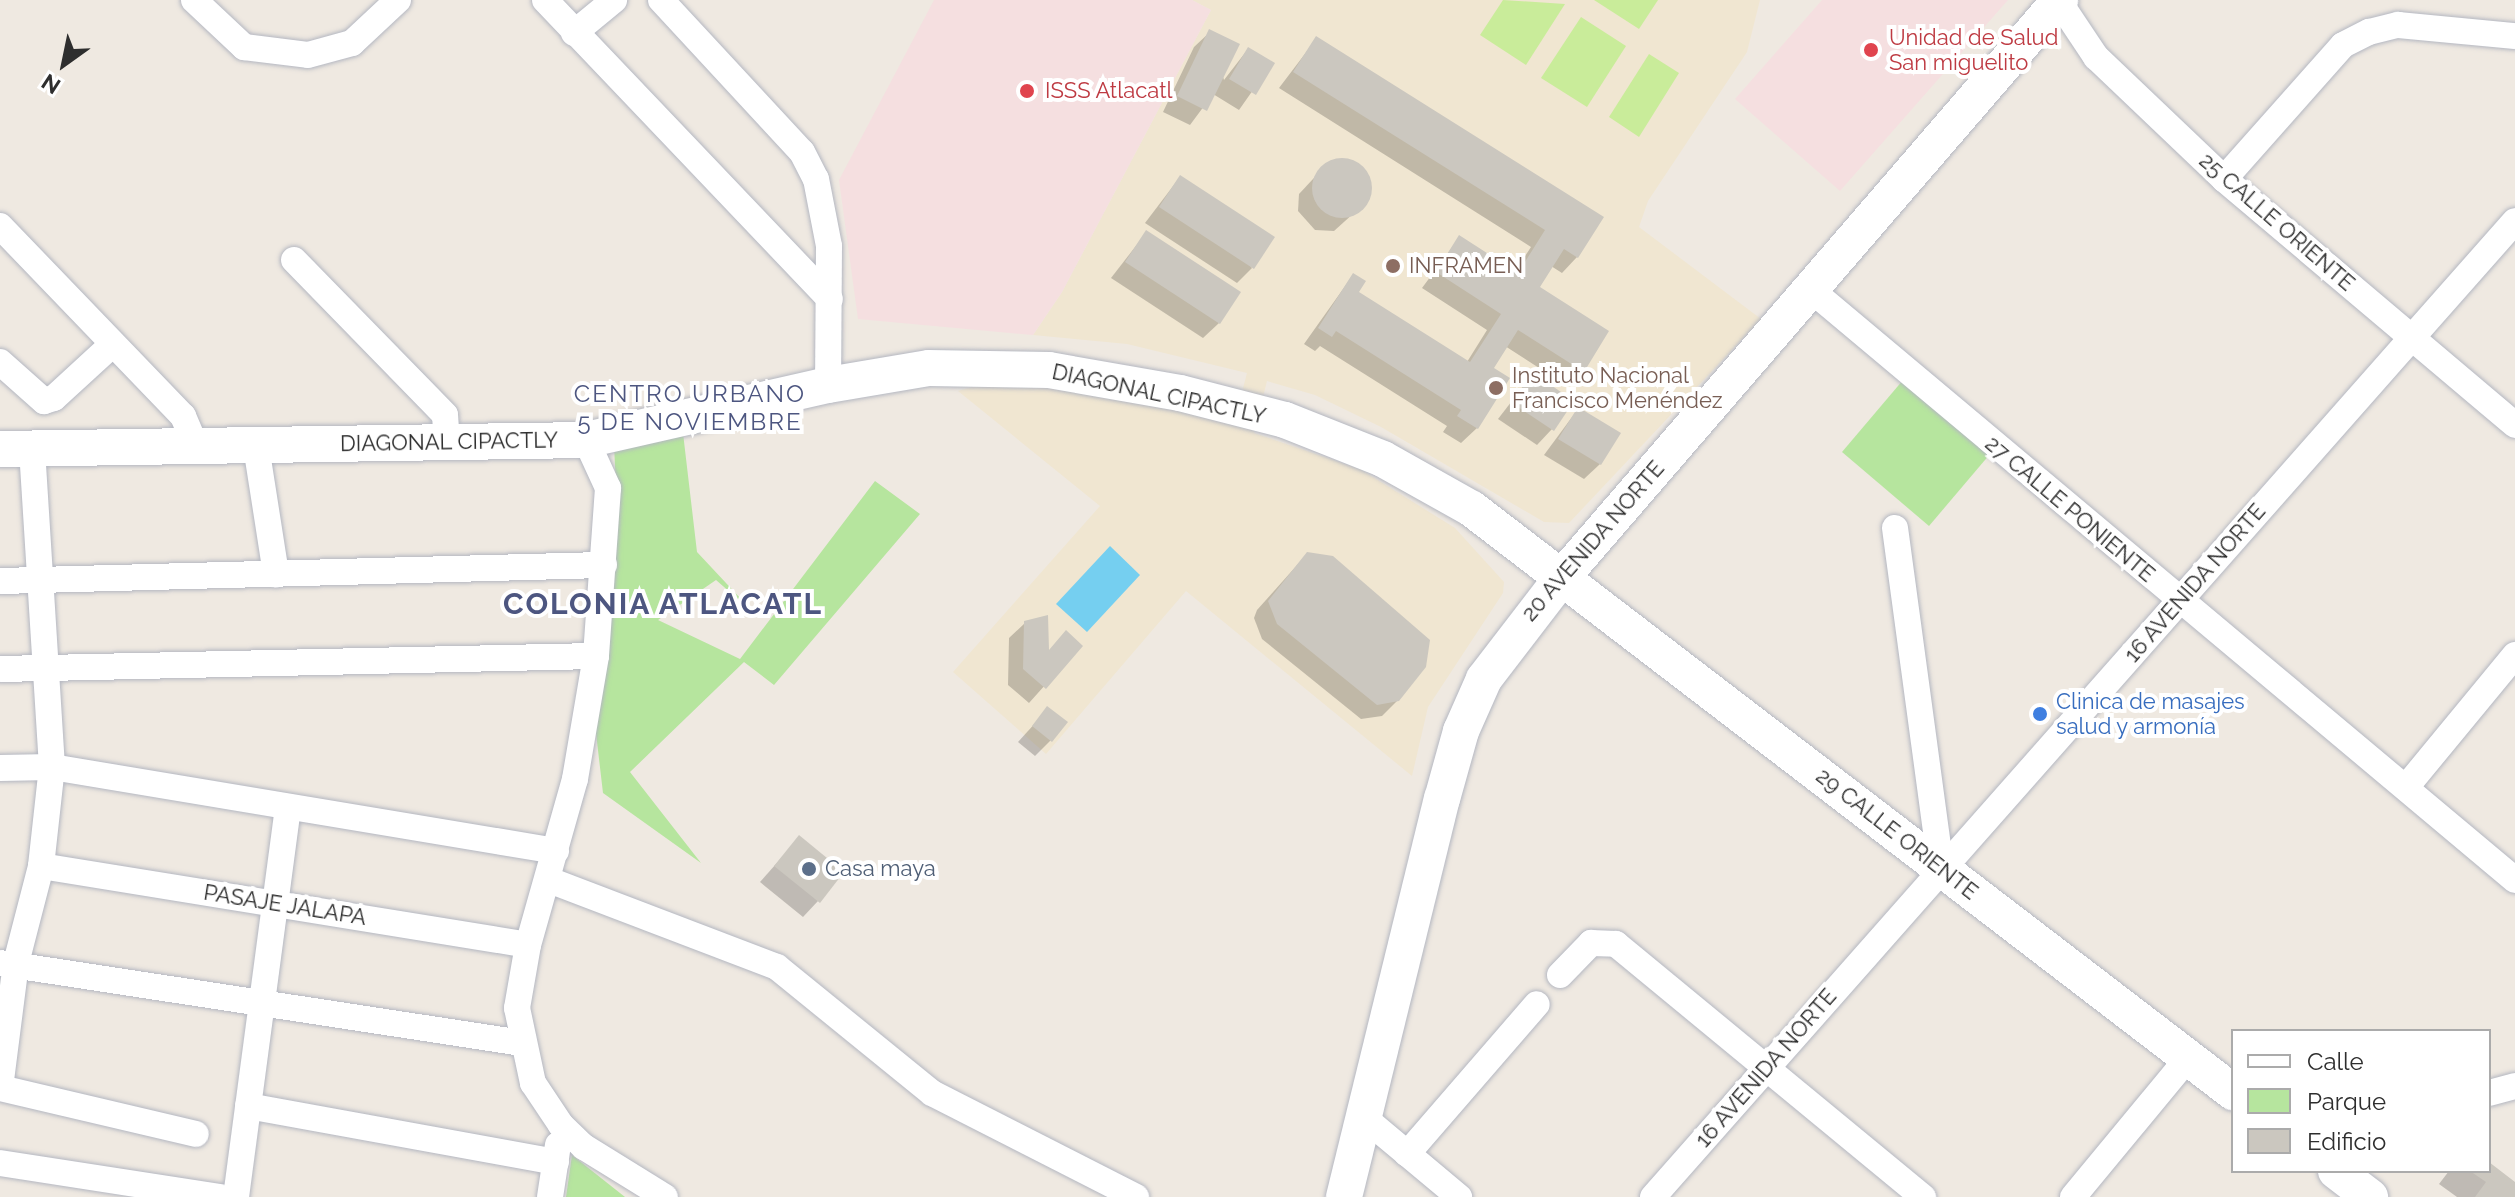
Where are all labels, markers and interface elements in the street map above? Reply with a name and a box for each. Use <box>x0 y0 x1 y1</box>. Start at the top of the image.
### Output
north arrow <box>24 24 104 104</box>
place label: Unidad de Salud San miguelito <box>1889 24 2058 76</box>
marker: Unidad de Salud San miguelito <box>1860 39 1882 61</box>
text: N <box>37 69 65 100</box>
place label: ISSS Atlacatl <box>1045 78 1173 104</box>
marker: ISSS Atlacatl <box>1016 80 1038 102</box>
street label: 25 CALLE ORIENTE <box>2194 147 2360 297</box>
place label: INFRAMEN <box>1409 253 1523 279</box>
marker: INFRAMEN <box>1384 257 1402 275</box>
street label: DIAGONAL CIPACTLY <box>1049 358 1269 430</box>
place label: Instituto Nacional Francisco Menéndez <box>1512 362 1723 414</box>
marker: Instituto Nacional Francisco Menéndez <box>1487 379 1505 397</box>
district label: CENTRO URBANO 5 DE NOVIEMBRE <box>574 380 806 436</box>
street label: DIAGONAL CIPACTLY <box>339 427 559 457</box>
street label: 27 CALLE PONIENTE <box>1980 430 2160 588</box>
street label: 20 AVENIDA NORTE <box>1516 455 1670 627</box>
street label: 16 AVENIDA NORTE <box>2119 498 2271 668</box>
district label: COLONIA ATLACATL <box>502 586 824 622</box>
place label: Clinica de masajes salud y armonía <box>2056 688 2245 740</box>
marker: Clinica de masajes salud y armonía <box>2031 705 2049 723</box>
street label: 29 CALLE ORIENTE <box>1811 763 1983 905</box>
place label: Casa maya <box>825 856 936 882</box>
marker: Casa maya <box>800 860 818 878</box>
street label: PASAJE JALAPA <box>201 879 369 931</box>
street label: 16 AVENIDA NORTE <box>1690 983 1842 1153</box>
legend <box>2231 1029 2491 1173</box>
text: Calle <box>2307 1047 2364 1076</box>
text: Parque <box>2307 1087 2386 1116</box>
text: Edificio <box>2307 1127 2386 1156</box>

